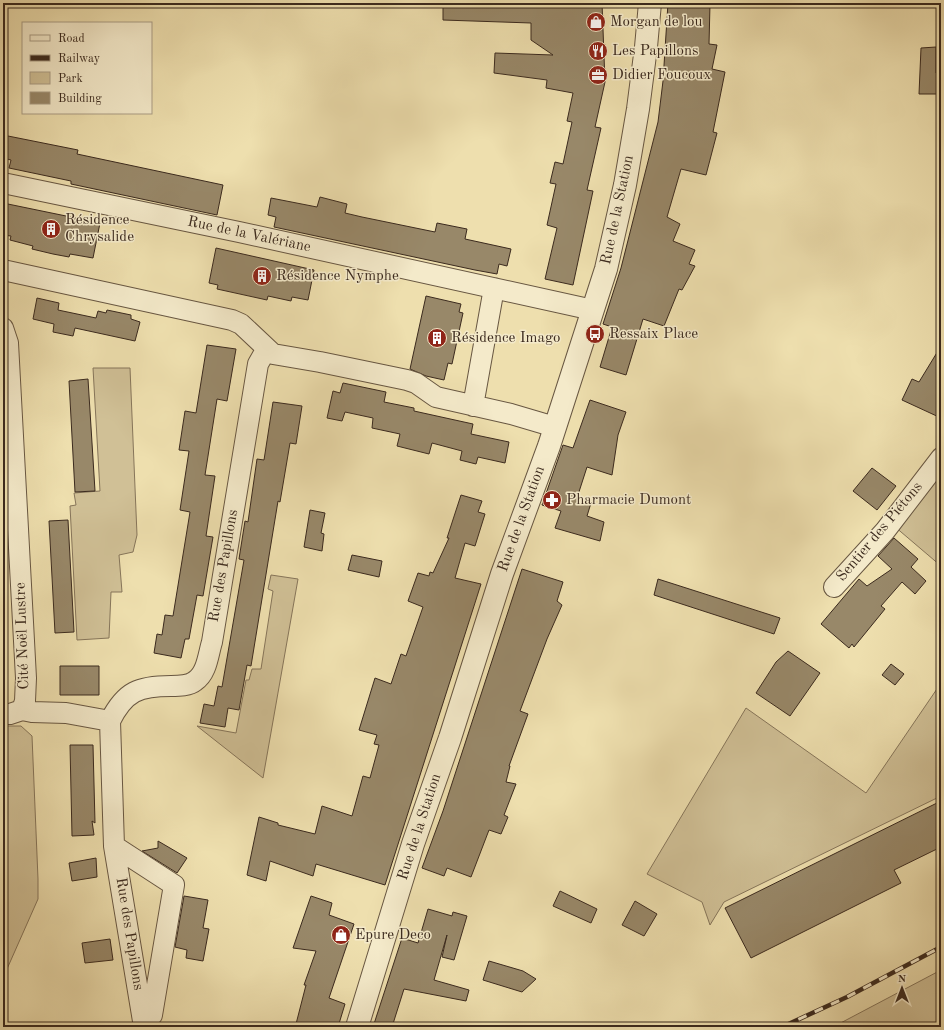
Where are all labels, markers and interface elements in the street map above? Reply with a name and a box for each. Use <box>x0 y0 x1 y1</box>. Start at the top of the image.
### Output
shop icon: Morgan de lou <box>585 11 607 33</box>
place label: Morgan de lou <box>610 15 702 30</box>
legend <box>22 22 152 114</box>
text: Road <box>58 33 85 45</box>
restaurant icon: Les Papillons <box>587 40 609 62</box>
place label: Les Papillons <box>612 44 699 59</box>
text: Railway <box>58 53 101 65</box>
office icon: Didier Foucoux <box>587 64 609 86</box>
place label: Didier Foucoux <box>612 68 711 83</box>
text: Park <box>58 73 83 85</box>
text: Building <box>58 93 102 105</box>
street label: Rue de la Station <box>599 154 637 266</box>
place label: Résidence Chrysalide <box>65 213 134 245</box>
street label: Rue de la Valériane <box>186 215 312 255</box>
building icon: Résidence Chrysalide <box>40 218 62 240</box>
building icon: Résidence Nymphe <box>251 265 273 287</box>
place label: Résidence Nymphe <box>276 269 399 284</box>
bus stop icon: Ressaix Place <box>584 323 606 345</box>
building icon: Résidence Imago <box>426 327 448 349</box>
place label: Ressaix Place <box>609 327 698 342</box>
place label: Résidence Imago <box>451 331 560 346</box>
street label: Rue de la Station <box>496 464 548 574</box>
street label: Sentier des Piétons <box>834 479 926 585</box>
pharmacy icon: Pharmacie Dumont <box>541 489 563 511</box>
place label: Pharmacie Dumont <box>566 493 691 508</box>
street label: Rue des Papillons <box>207 508 241 624</box>
street label: Cité Noël Lustre <box>14 582 32 690</box>
street label: Rue de la Station <box>396 772 444 882</box>
street label: Rue des Papillons <box>113 876 145 992</box>
shop icon: Epure Deco <box>330 924 352 946</box>
place label: Epure Deco <box>355 928 431 943</box>
north arrow <box>882 968 922 1008</box>
text: N <box>898 974 907 985</box>

